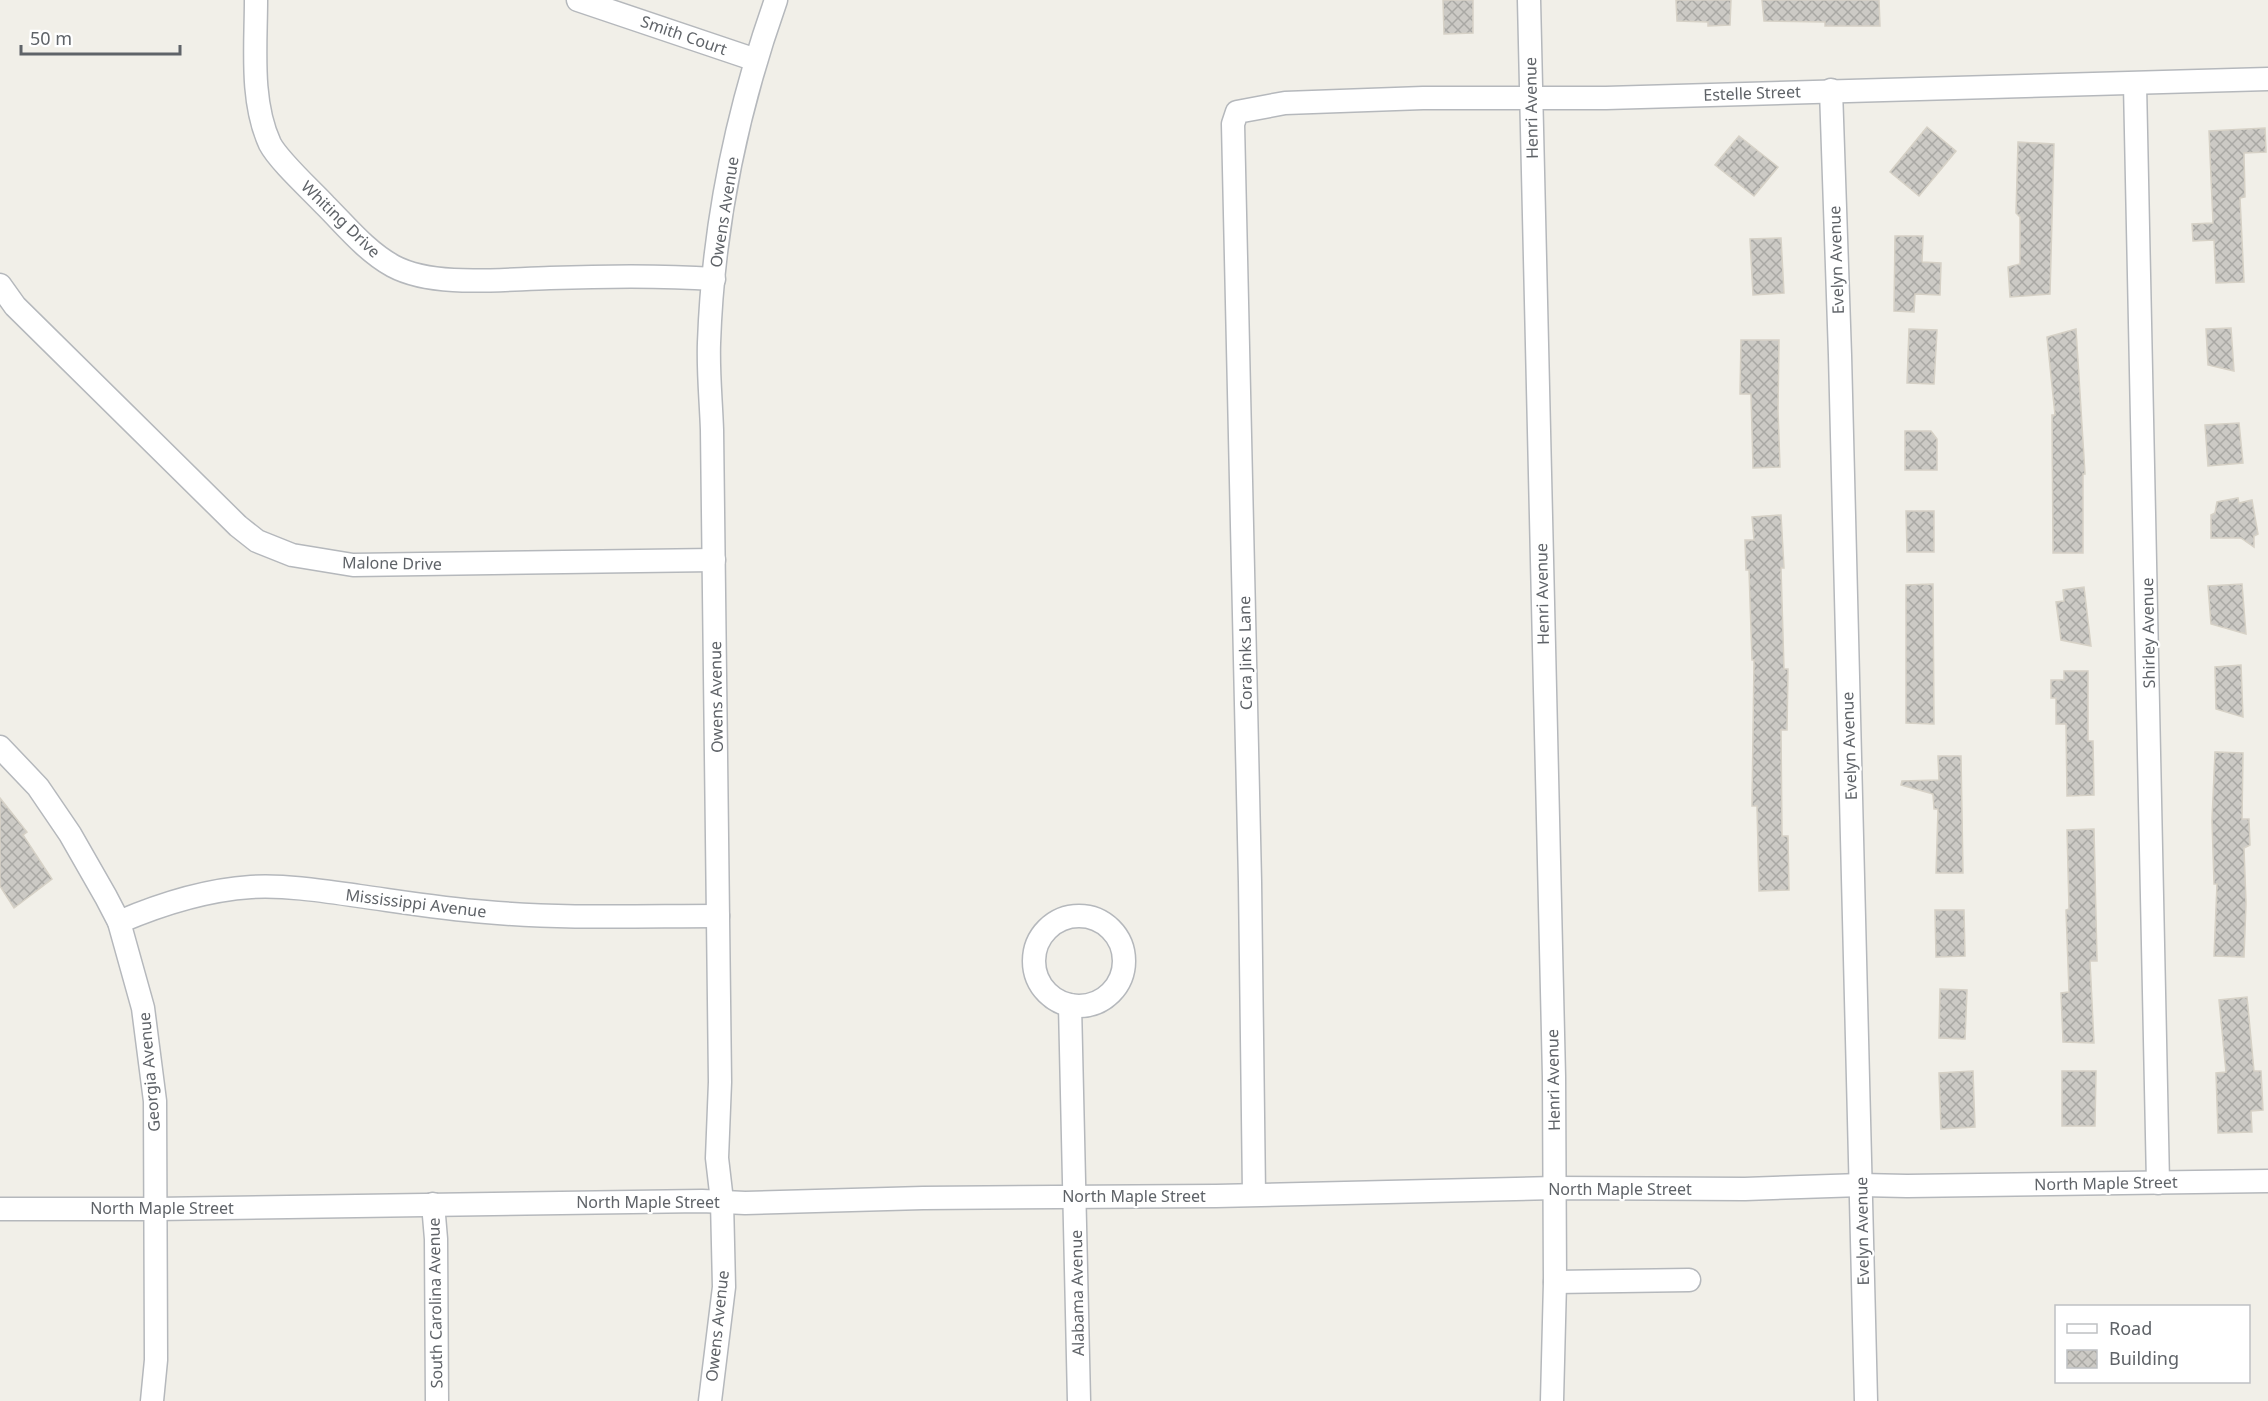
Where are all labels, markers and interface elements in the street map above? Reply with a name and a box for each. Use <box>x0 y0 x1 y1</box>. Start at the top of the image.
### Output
street label: Smith Court <box>638 10 730 60</box>
scale bar <box>21 18 180 56</box>
text: 50 m <box>30 26 72 50</box>
street label: Henri Avenue <box>1519 57 1543 159</box>
street label: Estelle Street <box>1703 80 1801 106</box>
street label: Owens Avenue <box>704 155 744 269</box>
street label: Whiting Drive <box>297 176 385 262</box>
street label: Evelyn Avenue <box>1823 205 1849 315</box>
street label: Henri Avenue <box>1530 543 1554 645</box>
street label: Malone Drive <box>342 551 442 575</box>
street label: Shirley Avenue <box>2136 577 2160 689</box>
street label: Cora Jinks Lane <box>1233 596 1257 710</box>
street label: Owens Avenue <box>704 641 728 753</box>
street label: Evelyn Avenue <box>1836 691 1862 801</box>
street label: Mississippi Avenue <box>344 883 488 923</box>
street label: Georgia Avenue <box>133 1011 165 1133</box>
street label: Henri Avenue <box>1541 1029 1565 1131</box>
street label: North Maple Street <box>2034 1171 2178 1195</box>
street label: Evelyn Avenue <box>1850 1177 1874 1285</box>
street label: North Maple Street <box>1548 1178 1692 1200</box>
street label: North Maple Street <box>1062 1185 1206 1207</box>
street label: North Maple Street <box>576 1191 720 1213</box>
street label: North Maple Street <box>90 1197 234 1219</box>
street label: South Carolina Avenue <box>423 1217 447 1389</box>
street label: Alabama Avenue <box>1065 1230 1089 1356</box>
street label: Owens Avenue <box>700 1269 734 1383</box>
legend <box>2055 1305 2250 1383</box>
text: Road <box>2109 1316 2152 1340</box>
text: Building <box>2109 1346 2179 1370</box>

